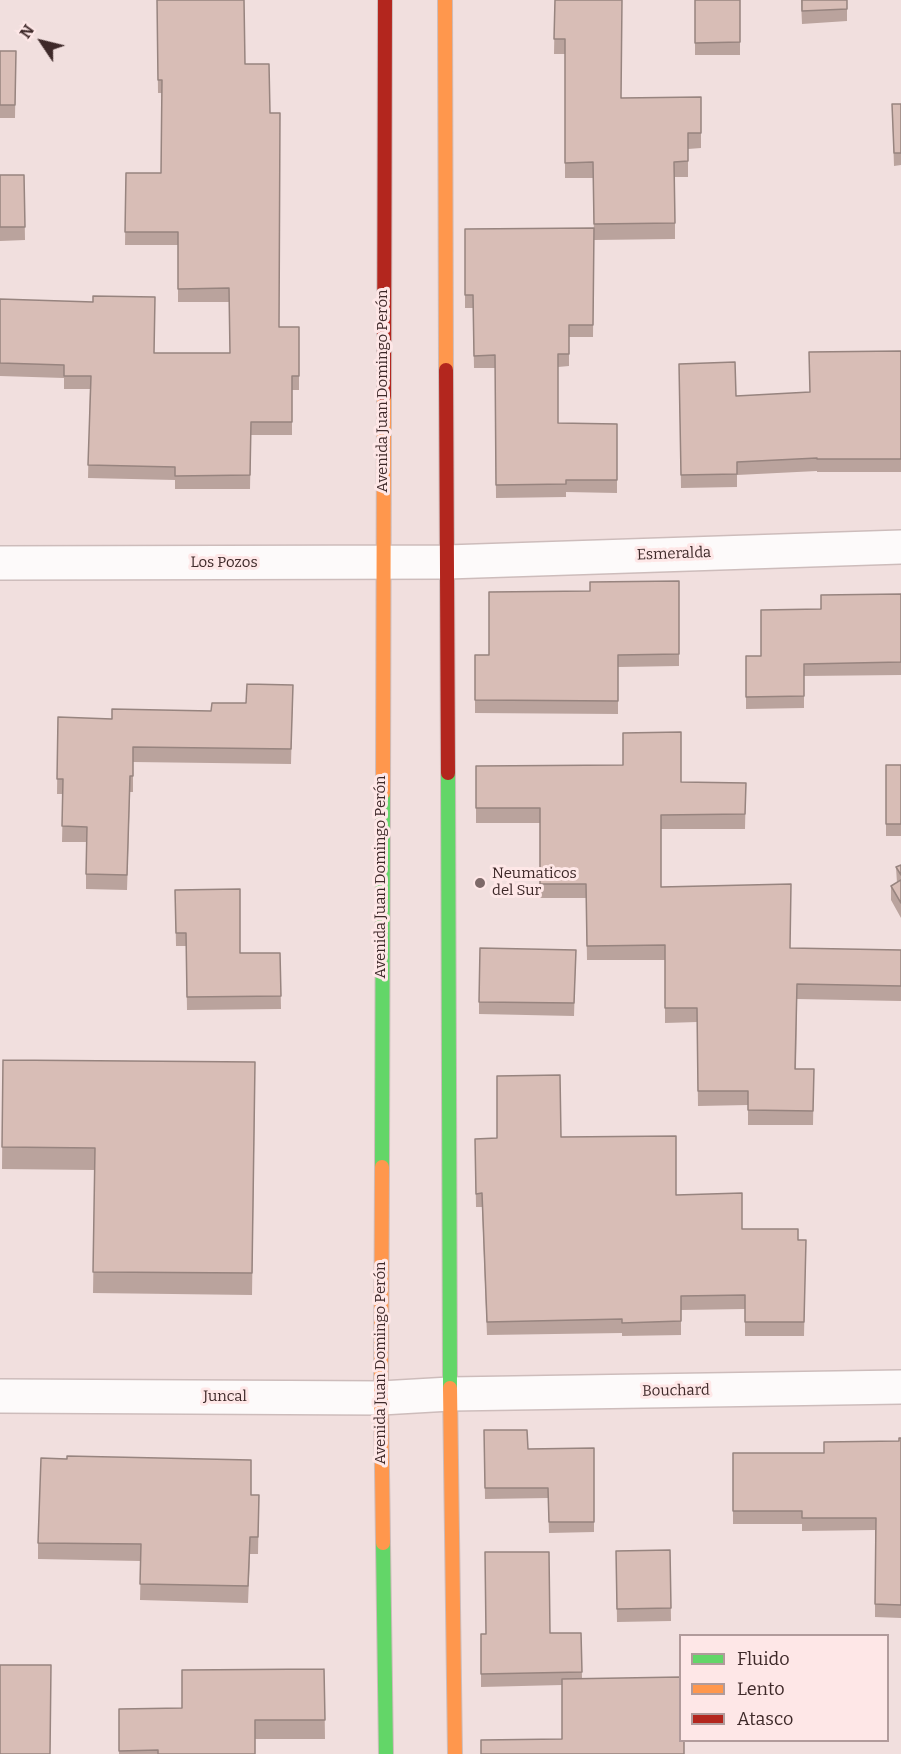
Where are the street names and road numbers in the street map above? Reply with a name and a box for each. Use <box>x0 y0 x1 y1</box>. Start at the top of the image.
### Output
street label: Avenida Juan Domingo Perón <box>374 289 392 493</box>
street label: Esmeralda <box>637 544 711 564</box>
street label: Los Pozos <box>190 554 258 572</box>
street label: Avenida Juan Domingo Perón <box>372 775 390 979</box>
street label: Avenida Juan Domingo Perón <box>372 1261 390 1465</box>
street label: Bouchard <box>642 1381 710 1401</box>
street label: Juncal <box>203 1388 247 1406</box>

